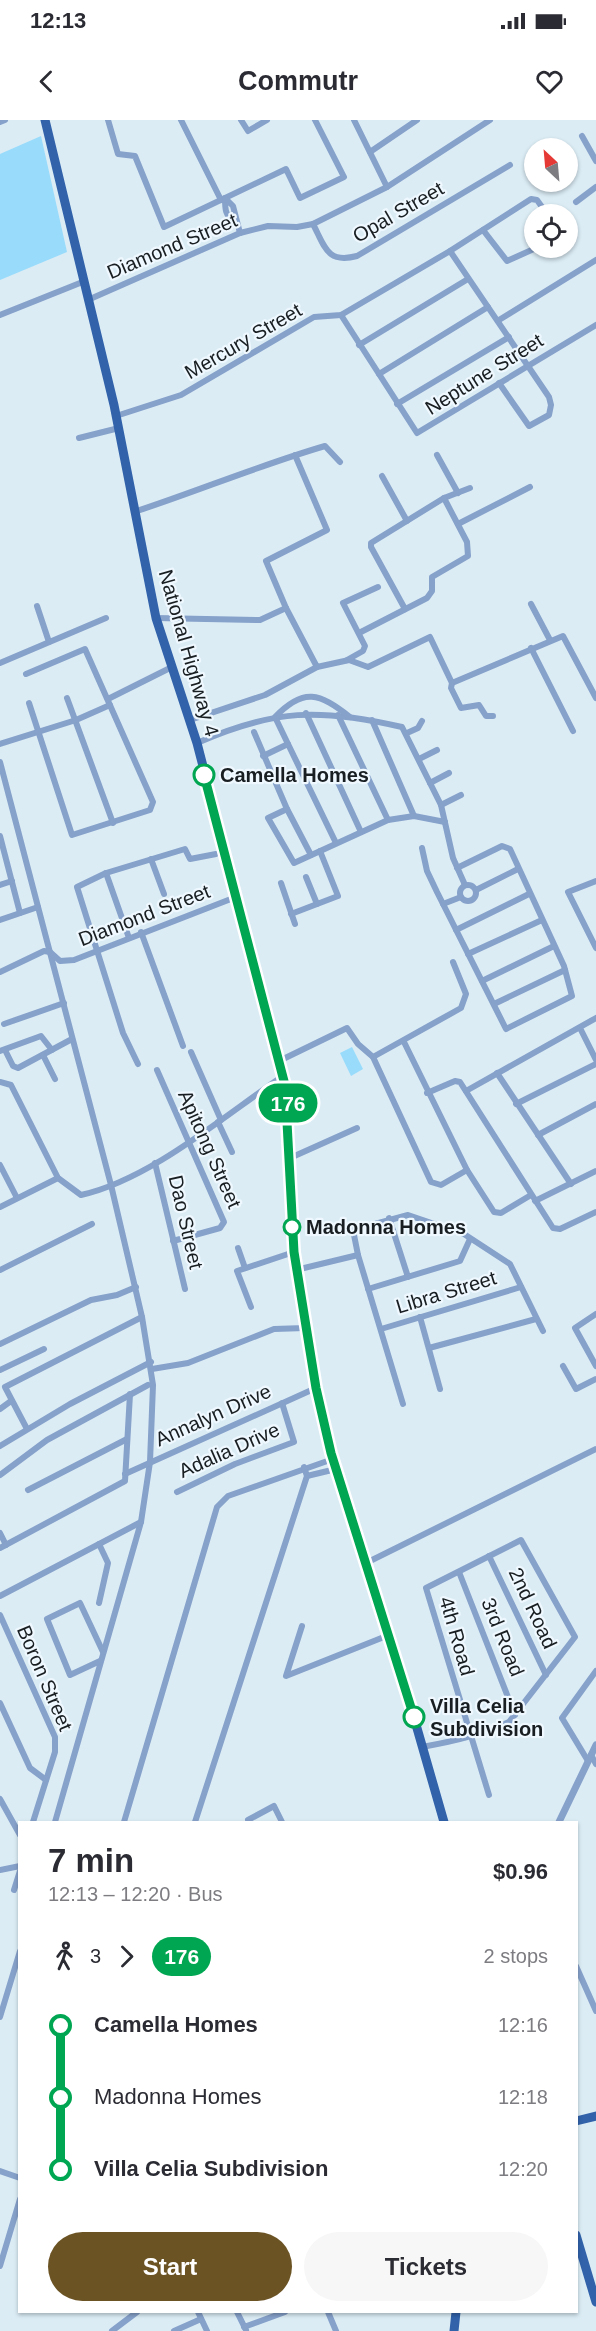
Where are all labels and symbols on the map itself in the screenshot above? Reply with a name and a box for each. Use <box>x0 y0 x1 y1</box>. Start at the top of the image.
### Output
north arrow <box>524 138 578 192</box>
street label: Opal Street <box>349 177 448 247</box>
street label: Diamond Street <box>104 209 241 283</box>
street label: Mercury Street <box>181 298 306 383</box>
street label: Neptune Street <box>421 329 547 419</box>
street label: National Highway 4 <box>155 567 223 739</box>
marker: Camella Homes <box>193 764 215 786</box>
place label: Camella Homes <box>220 764 369 786</box>
street label: Diamond Street <box>75 880 213 950</box>
line badge: 176 <box>254 1084 322 1122</box>
street label: Apitong Street <box>174 1087 246 1212</box>
street label: Dao Street <box>165 1173 208 1271</box>
place label: Madonna Homes <box>306 1216 466 1238</box>
marker: Madonna Homes <box>283 1218 301 1236</box>
street label: Libra Street <box>393 1266 499 1318</box>
street label: Annalyn Drive <box>152 1380 274 1450</box>
street label: Adalia Drive <box>175 1418 283 1482</box>
street label: 2nd Road <box>505 1564 561 1652</box>
street label: 4th Road <box>435 1594 479 1678</box>
street label: 3rd Road <box>477 1595 529 1679</box>
street label: Boron Street <box>13 1622 77 1734</box>
place label: Villa Celia Subdivision <box>430 1695 543 1740</box>
marker: Villa Celia Subdivision <box>403 1706 425 1728</box>

